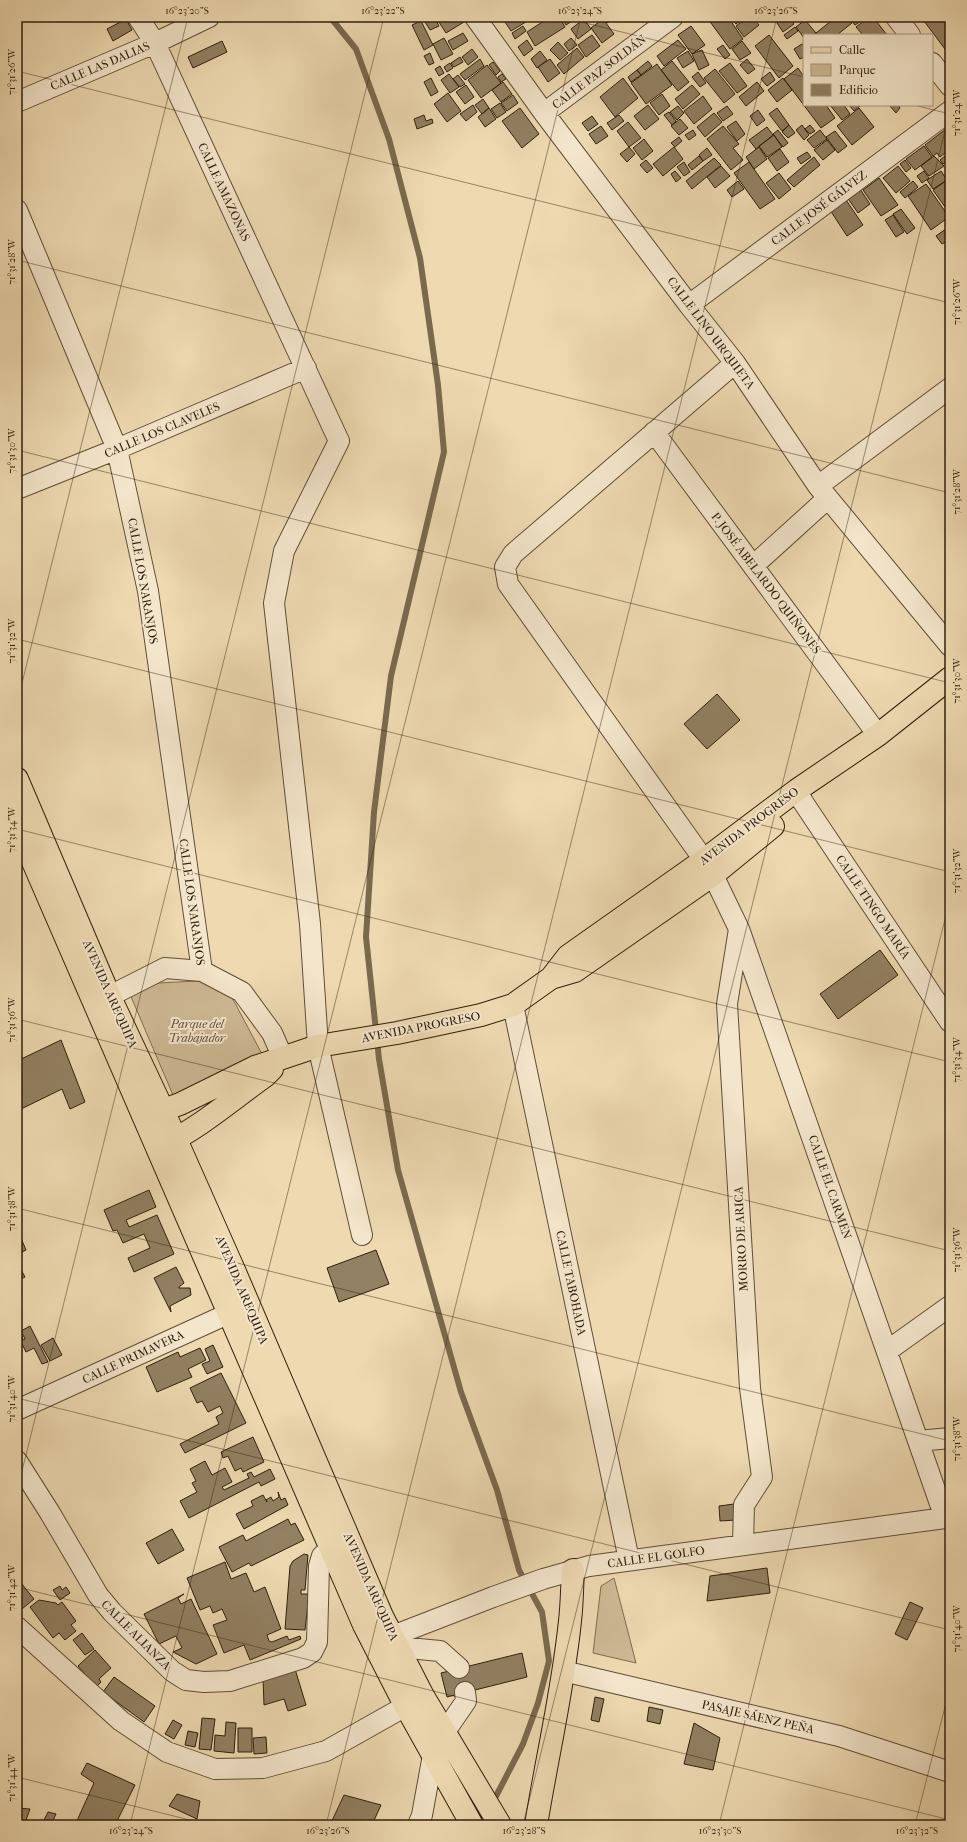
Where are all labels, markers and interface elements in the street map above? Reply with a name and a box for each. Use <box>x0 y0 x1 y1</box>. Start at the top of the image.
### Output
text: 16°23'20"S <box>165 5 209 17</box>
text: 16°23'22"S <box>361 5 405 17</box>
text: 16°23'24"S <box>558 5 602 17</box>
text: 16°23'26"S <box>754 5 798 17</box>
street label: CALLE PAZ SOLDÁN <box>549 31 649 112</box>
legend <box>803 34 933 106</box>
street label: CALLE LAS DALIAS <box>48 39 152 93</box>
text: Calle <box>839 43 865 57</box>
text: 71°31'26"W <box>6 48 18 95</box>
text: Parque <box>839 63 876 77</box>
text: Edificio <box>839 83 878 97</box>
text: 71°31'24"W <box>951 89 963 136</box>
street label: CALLE AMAZONAS <box>195 141 253 243</box>
street label: CALLE JOSÉ GÁLVEZ <box>768 167 870 249</box>
text: 71°31'28"W <box>6 238 18 285</box>
street label: CALLE LINO URQUIETA <box>664 274 758 392</box>
text: 71°31'26"W <box>951 278 963 325</box>
street label: CALLE LOS CLAVELES <box>102 399 222 461</box>
text: 71°31'30"W <box>6 427 18 474</box>
text: 71°31'28"W <box>951 468 963 515</box>
street label: P. JOSÉ ABELARDO QUIÑONES <box>708 509 825 656</box>
street label: CALLE LOS NARANJOS <box>125 517 161 645</box>
text: 71°31'32"W <box>6 617 18 663</box>
text: 71°31'30"W <box>951 657 963 704</box>
street label: AVENIDA PROGRESO <box>696 784 801 868</box>
text: 71°31'34"W <box>6 806 18 853</box>
street label: CALLE LOS NARANJOS <box>176 838 208 966</box>
text: 71°31'32"W <box>951 847 963 893</box>
street label: CALLE TINGO MARÍA <box>833 852 914 962</box>
street label: AVENIDA AREQUIPA <box>79 937 140 1050</box>
text: 71°31'36"W <box>6 996 18 1043</box>
street label: AVENIDA PROGRESO <box>360 1009 481 1046</box>
park label: Parque del Trabajador <box>169 1017 227 1045</box>
text: 71°31'34"W <box>951 1036 963 1083</box>
street label: CALLE EL CARMEN <box>806 1133 854 1241</box>
text: 71°31'38"W <box>6 1185 18 1231</box>
street label: MORRO DE ARICA <box>731 1186 751 1292</box>
text: 71°31'36"W <box>951 1226 963 1273</box>
street label: CALLE TABOHADA <box>553 1229 589 1337</box>
street label: AVENIDA AREQUIPA <box>212 1233 271 1347</box>
street label: CALLE PRIMAVERA <box>80 1327 186 1387</box>
text: 71°31'40"W <box>6 1374 18 1422</box>
text: 71°31'38"W <box>951 1415 963 1461</box>
street label: AVENIDA AREQUIPA <box>340 1530 401 1643</box>
street label: CALLE EL GOLFO <box>606 1543 706 1571</box>
text: 71°31'42"W <box>6 1564 18 1611</box>
street label: CALLE ALIANZA <box>98 1597 174 1673</box>
text: 71°31'40"W <box>951 1604 963 1652</box>
street label: PASAJE SÁENZ PEÑA <box>700 1696 816 1737</box>
text: 71°31'44"W <box>6 1753 18 1802</box>
text: 16°23'24"S <box>109 1825 153 1837</box>
text: 16°23'26"S <box>306 1825 350 1837</box>
text: 16°23'28"S <box>502 1825 546 1837</box>
text: 16°23'30"S <box>699 1825 741 1837</box>
text: 16°23'32"S <box>896 1825 938 1837</box>

